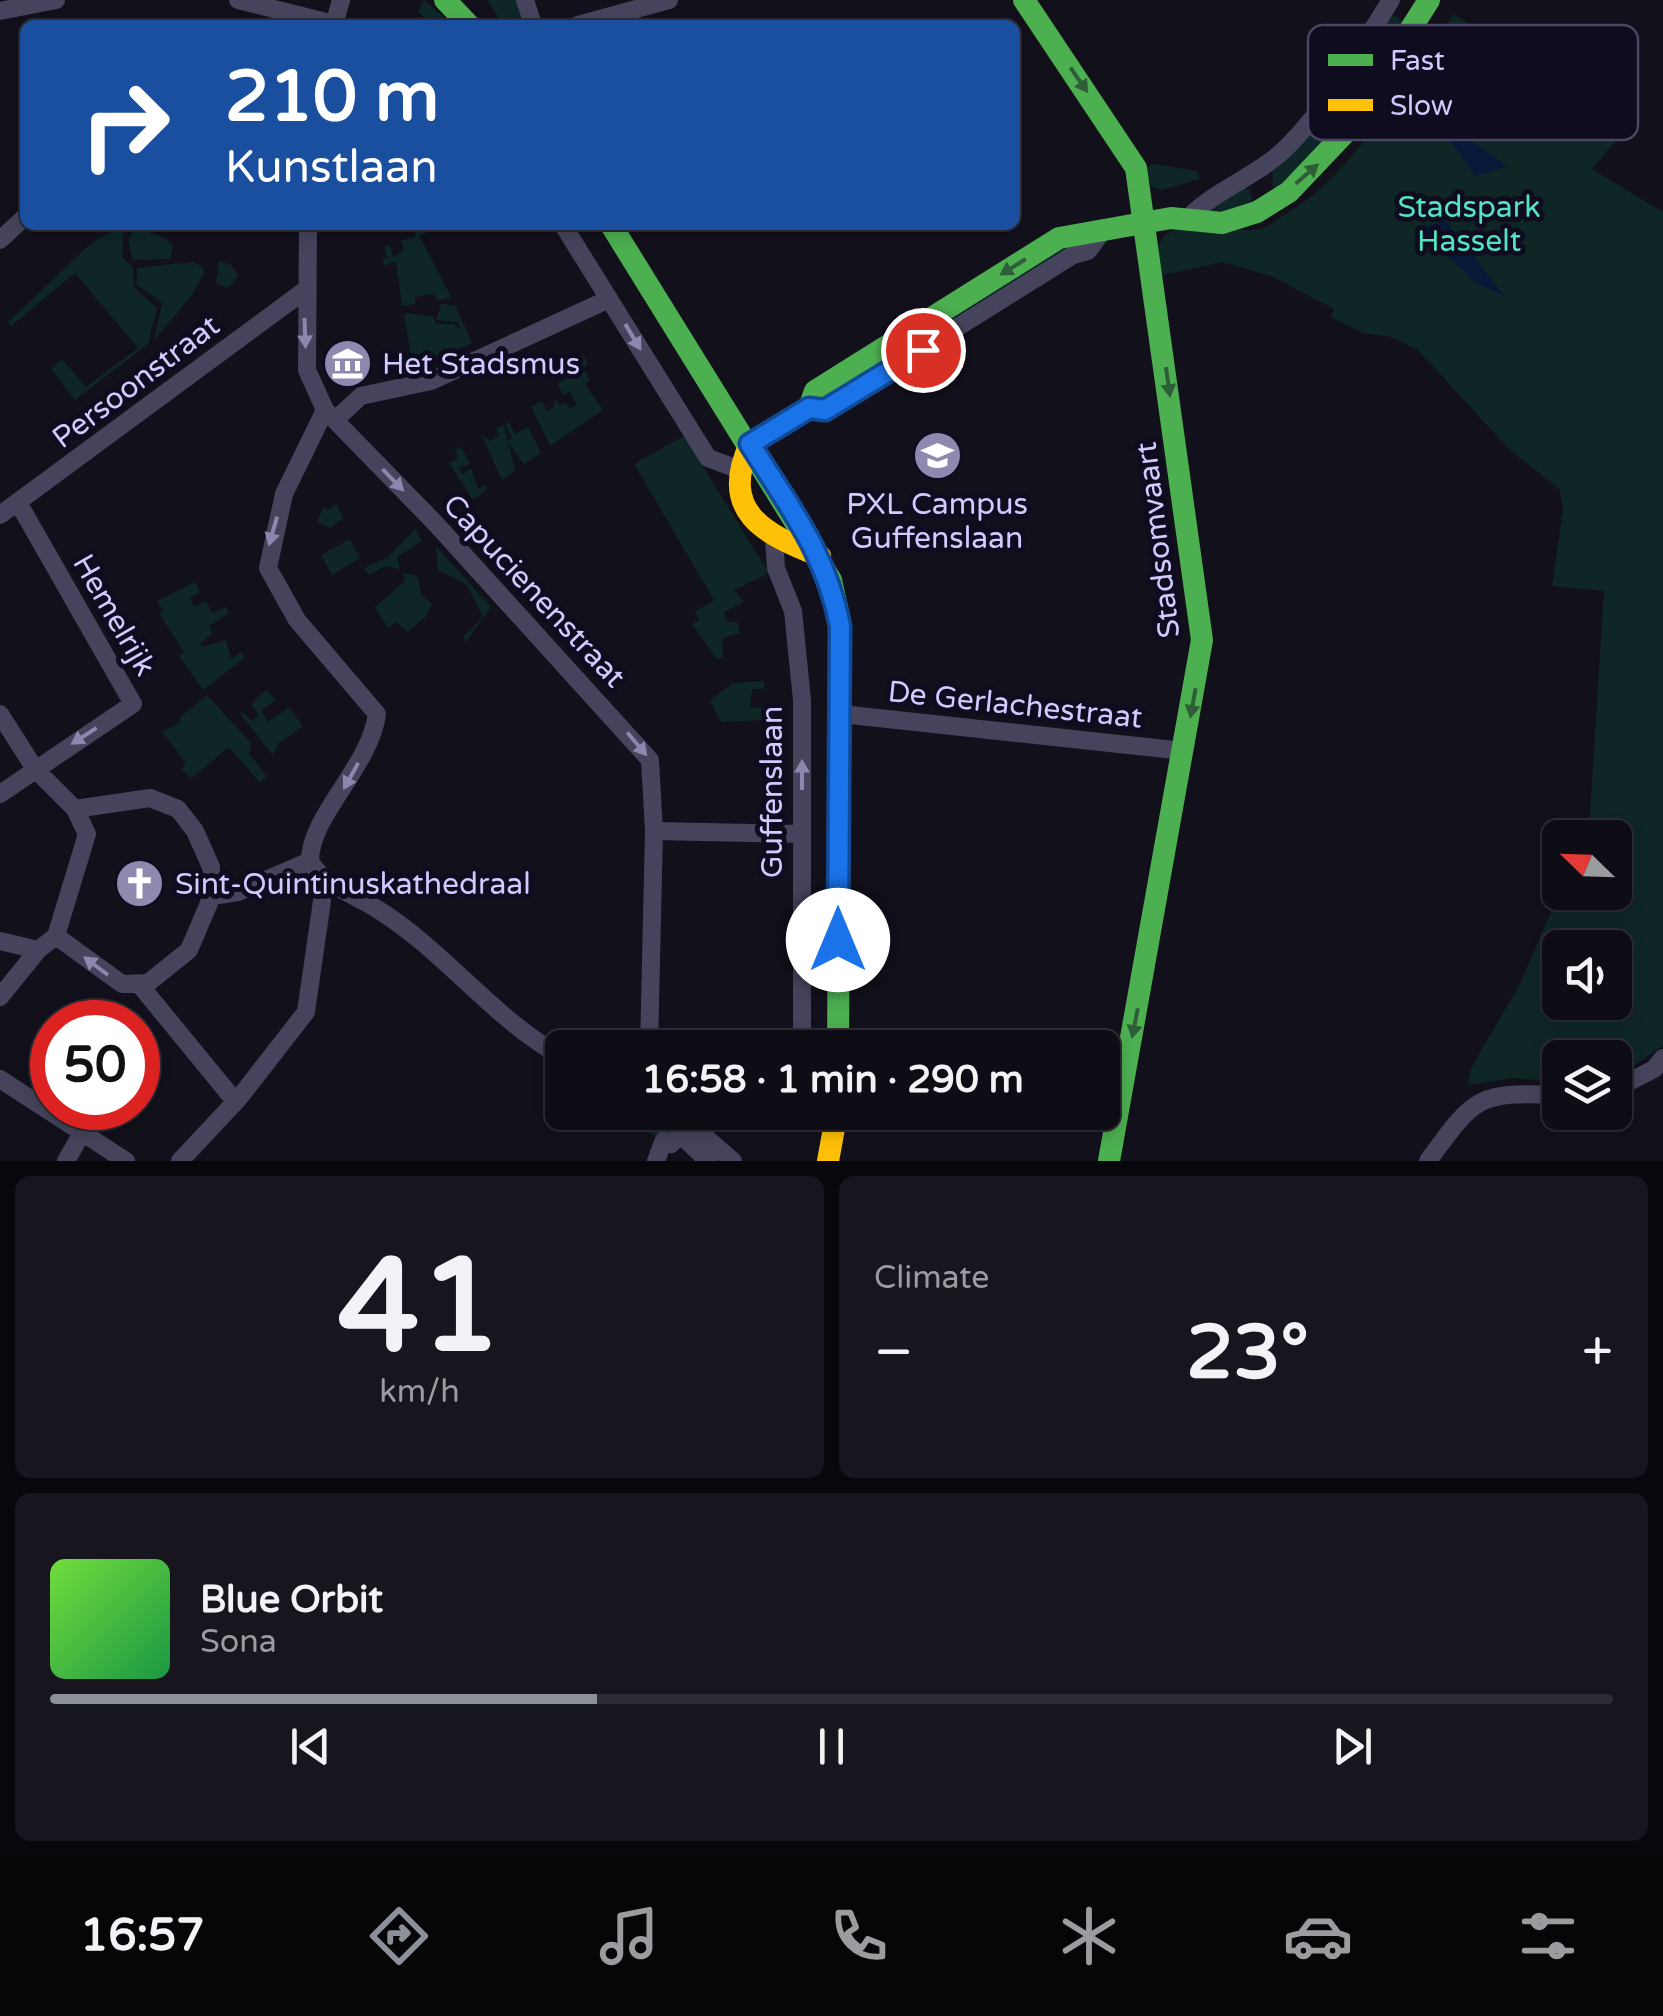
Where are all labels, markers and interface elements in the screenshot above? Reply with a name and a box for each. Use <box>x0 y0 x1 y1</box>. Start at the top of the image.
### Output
legend <box>1308 25 1638 140</box>
text: Fast <box>1390 44 1445 78</box>
text: 210 m <box>225 56 439 140</box>
icon: right <box>60 60 190 190</box>
one-way arrow <box>1069 67 1088 93</box>
text: Slow <box>1390 89 1453 123</box>
text: Kunstlaan <box>225 141 438 195</box>
one-way arrow <box>1294 164 1319 186</box>
park label: Stadspark Hasselt <box>1397 189 1541 260</box>
one-way arrow <box>999 257 1027 275</box>
street label: Persoonstraat <box>45 307 227 457</box>
pin <box>881 308 966 393</box>
one-way arrow <box>298 317 314 349</box>
icon: arrive <box>896 323 951 378</box>
one-way arrow <box>623 324 642 351</box>
museum icon: Het Stadsmus <box>321 338 373 390</box>
place label: Het Stadsmus <box>382 346 580 383</box>
one-way arrow <box>1160 366 1176 398</box>
school or university icon: PXL Campus Guffenslaan <box>911 429 963 481</box>
street label: Stadsomvaart <box>1128 440 1188 640</box>
one-way arrow <box>381 467 404 491</box>
place label: PXL Campus Guffenslaan <box>846 486 1028 557</box>
street label: Capucienenstraat <box>435 487 633 695</box>
one-way arrow <box>265 516 281 547</box>
street label: Hemelrijk <box>64 548 164 682</box>
street label: De Gerlachestraat <box>886 673 1144 737</box>
one-way arrow <box>1185 688 1200 720</box>
street label: Guffenslaan <box>754 706 791 878</box>
one-way arrow <box>70 727 98 745</box>
one-way arrow <box>626 731 648 756</box>
one-way arrow <box>794 759 810 791</box>
one-way arrow <box>343 762 360 791</box>
north arrow <box>1542 820 1632 910</box>
map controls <box>1542 820 1632 1130</box>
church icon: Sint-Quintinuskathedraal <box>114 858 166 910</box>
place label: Sint-Quintinuskathedraal <box>175 866 531 903</box>
position arrow <box>786 888 890 992</box>
button: sound <box>1542 930 1632 1020</box>
one-way arrow <box>83 957 109 977</box>
speed limit sign: 50 <box>30 1000 160 1130</box>
one-way arrow <box>1127 1008 1142 1039</box>
button: layers <box>1542 1040 1632 1130</box>
text: 16:58 · 1 min · 290 m <box>641 1057 1024 1103</box>
text: 41 <box>338 1230 501 1386</box>
text: Climate <box>874 1259 989 1297</box>
text: 23° <box>1186 1308 1309 1398</box>
text: − <box>874 1320 913 1386</box>
text: + <box>1582 1320 1613 1386</box>
text: km/h <box>379 1373 460 1411</box>
text: Blue Orbit <box>200 1577 383 1623</box>
text: Sona <box>200 1623 277 1661</box>
icon: previous <box>283 1719 338 1774</box>
icon: pause <box>804 1719 859 1774</box>
icon: next <box>1325 1719 1380 1774</box>
icon: directions <box>364 1901 434 1971</box>
icon: music <box>594 1901 664 1971</box>
icon: phone <box>824 1901 894 1971</box>
icon: climate <box>1054 1901 1124 1971</box>
icon: car <box>1283 1901 1353 1971</box>
icon: filters <box>1513 1901 1583 1971</box>
text: 16:57 <box>80 1909 205 1963</box>

